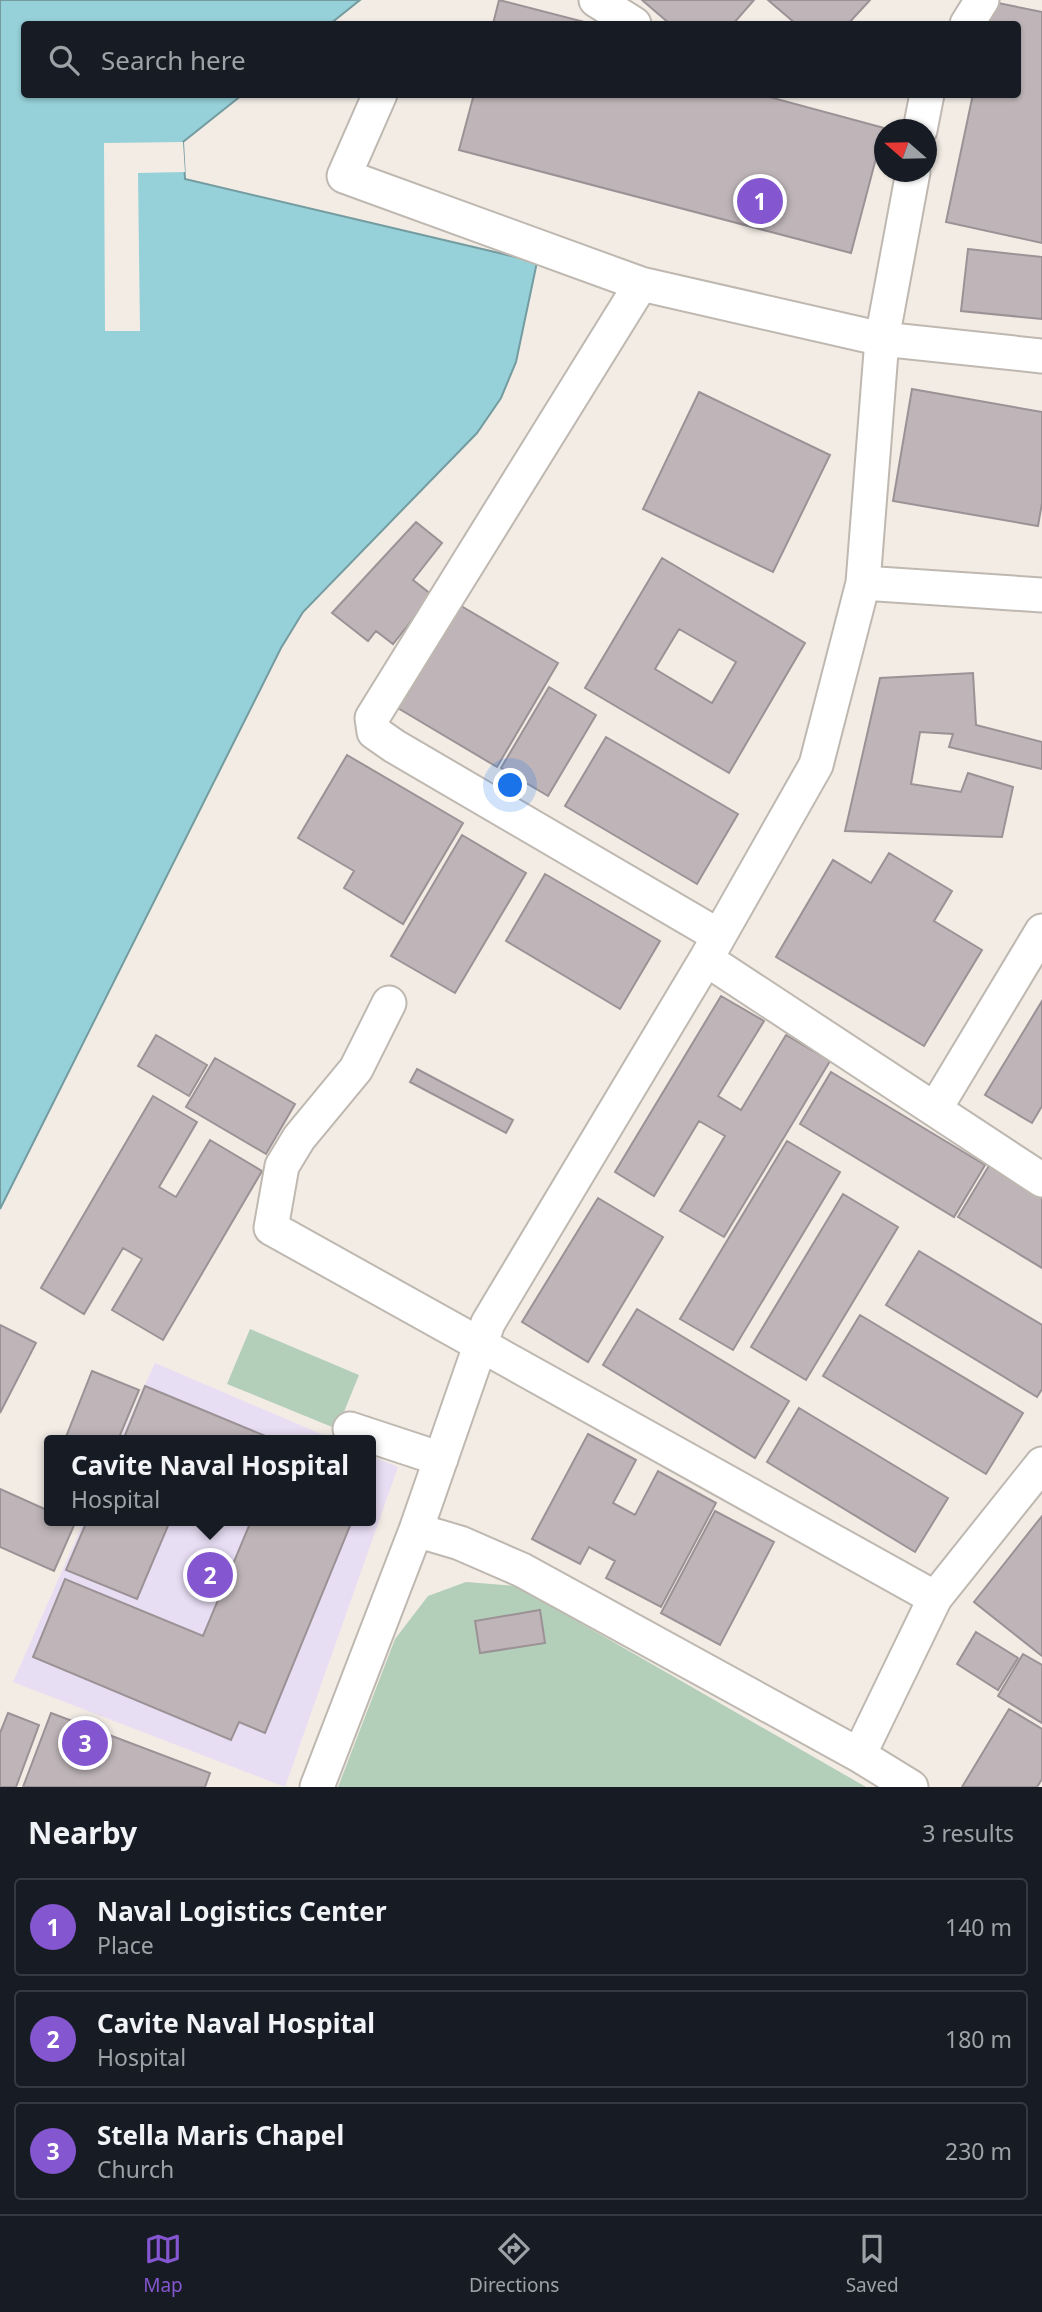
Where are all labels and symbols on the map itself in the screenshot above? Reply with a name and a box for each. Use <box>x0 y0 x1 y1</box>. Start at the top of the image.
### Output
north arrow <box>874 119 937 182</box>
pin: 1 <box>737 175 783 227</box>
your location <box>493 768 527 802</box>
pin: 2 <box>187 1549 233 1601</box>
pin: 3 <box>62 1717 108 1769</box>

